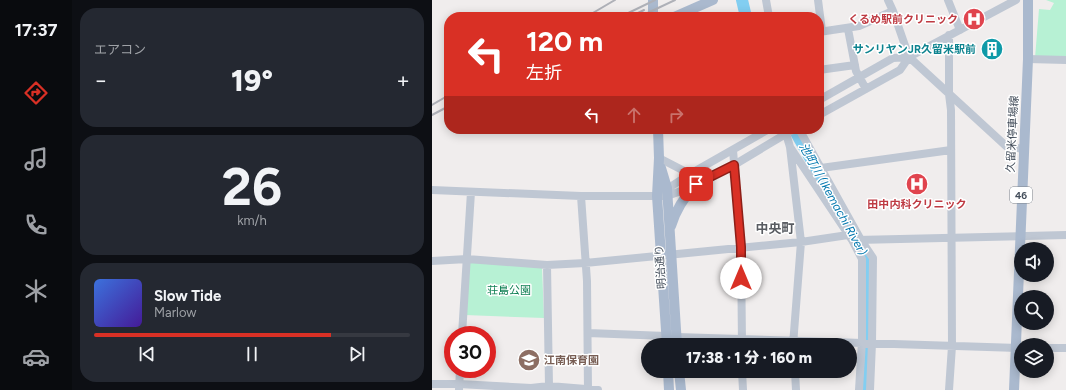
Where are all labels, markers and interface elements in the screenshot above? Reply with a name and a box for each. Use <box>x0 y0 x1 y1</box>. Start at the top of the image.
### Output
hospital icon: くるめ駅前クリニック <box>961 6 987 32</box>
place label: くるめ駅前クリニック <box>848 13 958 26</box>
text: 17:37 <box>14 19 58 41</box>
text: 120 m <box>526 24 603 58</box>
icon: left <box>460 28 512 80</box>
building icon: サンリヤンJR久留米駅前 <box>979 36 1005 62</box>
text: エアコン <box>94 42 146 57</box>
place label: サンリヤンJR久留米駅前 <box>853 43 976 56</box>
text: 19° <box>231 62 273 99</box>
text: 左折 <box>526 62 562 84</box>
text: − <box>94 67 108 94</box>
text: + <box>396 67 410 94</box>
icon: directions <box>22 79 50 107</box>
street label: 久留米停車場線 <box>1004 95 1021 173</box>
icon: left <box>581 104 603 126</box>
icon: ahead <box>623 104 645 126</box>
icon: right <box>665 104 687 126</box>
water label: 池町川 (Ikemachi River) <box>796 140 870 258</box>
icon: music <box>22 145 50 173</box>
text: 26 <box>222 156 282 218</box>
pin <box>679 167 713 201</box>
hospital icon: 田中内科クリニック <box>904 171 930 197</box>
icon: arrive <box>685 173 707 195</box>
road number: 46 <box>1010 187 1032 203</box>
place label: 田中内科クリニック <box>868 198 967 211</box>
icon: phone <box>22 211 50 239</box>
text: km/h <box>237 213 267 228</box>
district label: 中央町 <box>755 221 795 236</box>
map controls <box>1014 242 1054 378</box>
button: sound <box>1014 242 1054 282</box>
street label: 明治通り <box>652 245 669 289</box>
position arrow <box>720 257 762 299</box>
icon: climate <box>22 277 50 305</box>
park label: 荘島公園 <box>487 284 531 297</box>
text: Slow Tide <box>154 287 221 305</box>
button: search <box>1014 290 1054 330</box>
text: Marlow <box>154 305 196 320</box>
speed limit sign: 30 <box>444 326 496 378</box>
button: layers <box>1014 338 1054 378</box>
icon: car <box>22 343 50 371</box>
icon: previous <box>136 343 158 365</box>
icon: pause <box>241 343 263 365</box>
icon: next <box>346 343 368 365</box>
school or university icon: 江南保育園 <box>516 347 542 373</box>
text: 17:38 · 1 分 · 160 m <box>686 349 812 367</box>
place label: 江南保育園 <box>544 354 599 367</box>

